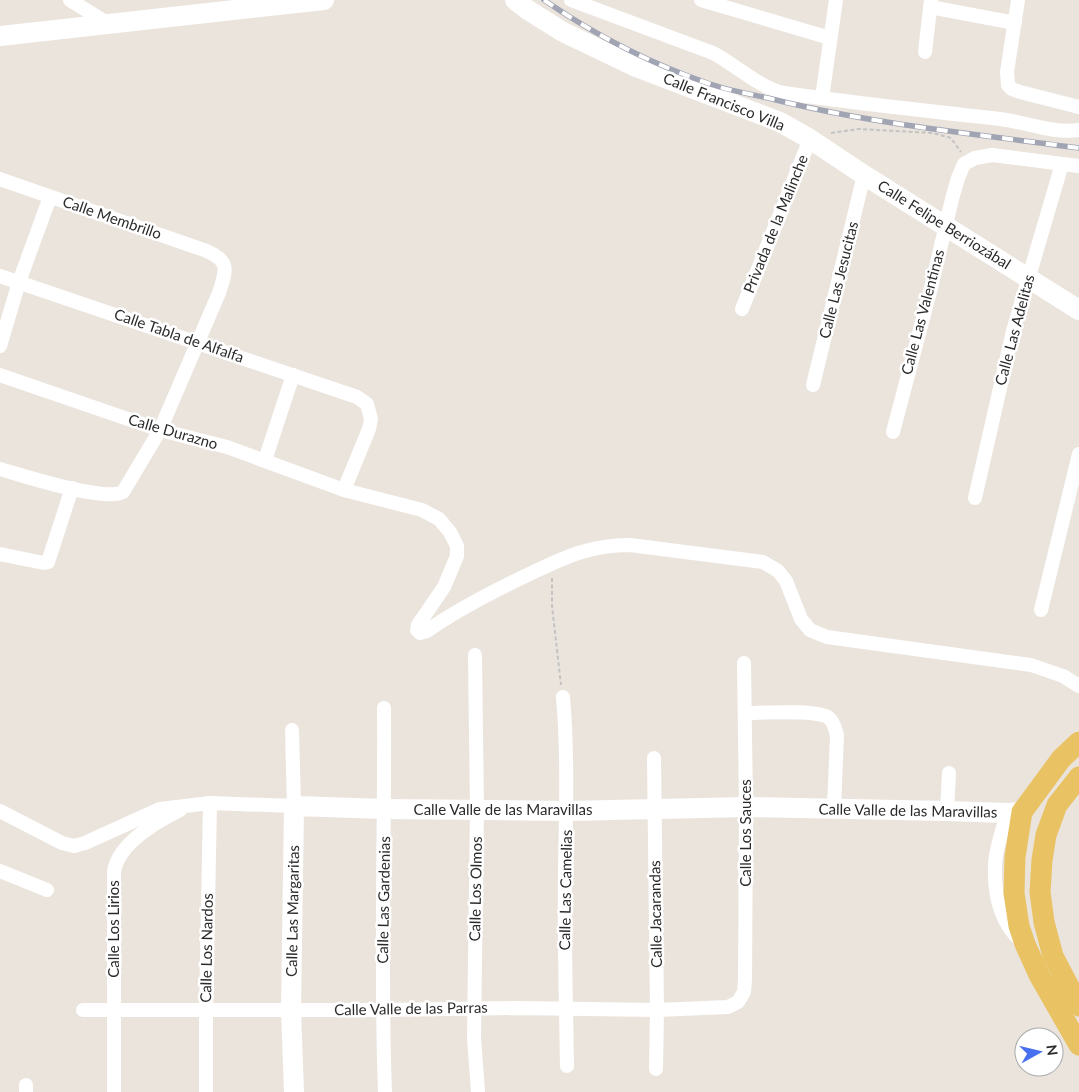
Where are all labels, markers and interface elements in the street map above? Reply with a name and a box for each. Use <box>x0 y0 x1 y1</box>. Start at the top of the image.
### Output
street label: Calle Francisco Villa <box>661 68 788 134</box>
street label: Privada de la Malinche <box>739 152 811 295</box>
street label: Calle Felipe Berriozábal <box>875 176 1014 272</box>
street label: Calle Membrillo <box>61 192 164 242</box>
street label: Calle Las Jesucitas <box>815 219 861 340</box>
street label: Calle Las Valentinas <box>897 247 947 376</box>
street label: Calle Las Adelitas <box>991 272 1037 387</box>
street label: Calle Tabla de Alfalfa <box>112 304 247 366</box>
street label: Calle Durazno <box>126 410 220 452</box>
street label: Calle Los Sauces <box>736 779 754 887</box>
street label: Calle Valle de las Maravillas <box>818 799 998 821</box>
street label: Calle Valle de las Maravillas <box>414 800 592 818</box>
street label: Calle Las Camelias <box>555 830 575 950</box>
street label: Calle Las Gardenias <box>373 836 393 964</box>
street label: Calle Los Olmos <box>465 836 485 942</box>
street label: Calle Las Margaritas <box>282 845 302 977</box>
street label: Calle Jacarandas <box>645 860 665 968</box>
street label: Calle Los Lirios <box>104 880 122 978</box>
street label: Calle Los Nardos <box>196 893 216 1003</box>
street label: Calle Valle de las Parras <box>334 998 488 1018</box>
north arrow <box>1014 1027 1064 1077</box>
text: N <box>1043 1044 1062 1057</box>

